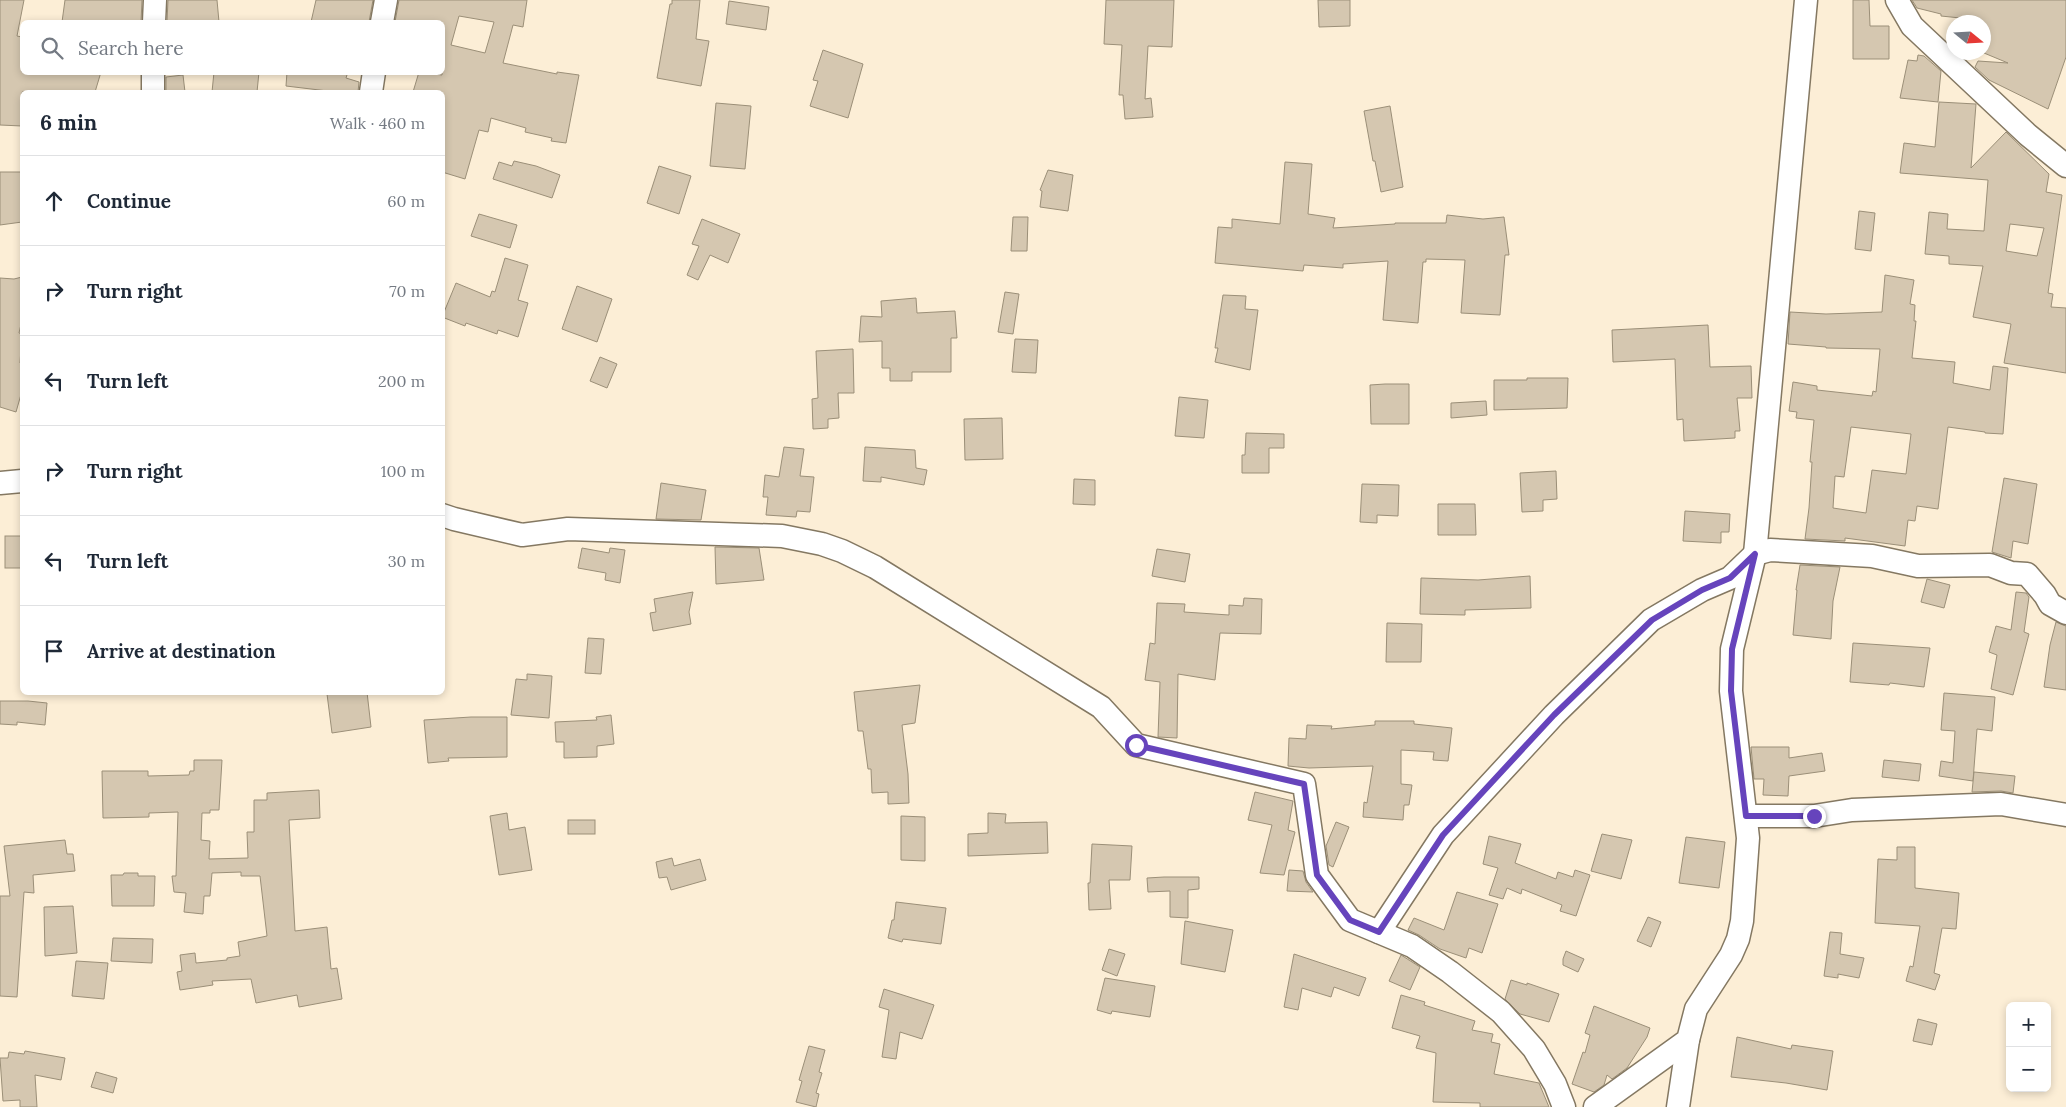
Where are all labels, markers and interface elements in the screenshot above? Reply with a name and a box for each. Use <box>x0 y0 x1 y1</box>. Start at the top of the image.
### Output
north arrow <box>1946 15 1991 60</box>
search box <box>20 20 445 75</box>
icon: search <box>38 34 66 62</box>
text: Search here <box>78 36 184 60</box>
text: 6 min <box>40 109 97 136</box>
text: Walk · 460 m <box>330 113 425 133</box>
icon: ahead <box>40 187 68 215</box>
text: Continue <box>87 189 171 213</box>
text: 60 m <box>387 191 425 211</box>
icon: right <box>40 277 68 305</box>
text: Turn right <box>87 279 183 303</box>
text: 70 m <box>389 281 425 301</box>
icon: left <box>40 367 68 395</box>
text: Turn left <box>87 369 168 393</box>
text: 200 m <box>378 371 425 391</box>
icon: right <box>40 457 68 485</box>
text: Turn right <box>87 459 183 483</box>
text: 100 m <box>381 461 425 481</box>
icon: left <box>40 547 68 575</box>
text: Turn left <box>87 549 168 573</box>
text: 30 m <box>388 551 425 571</box>
icon: arrive <box>40 637 68 665</box>
text: Arrive at destination <box>87 639 276 663</box>
route start <box>1125 734 1148 757</box>
route end <box>1803 805 1826 828</box>
map controls <box>2006 1002 2051 1092</box>
button: + <box>2006 1002 2051 1047</box>
button: − <box>2006 1047 2051 1092</box>

